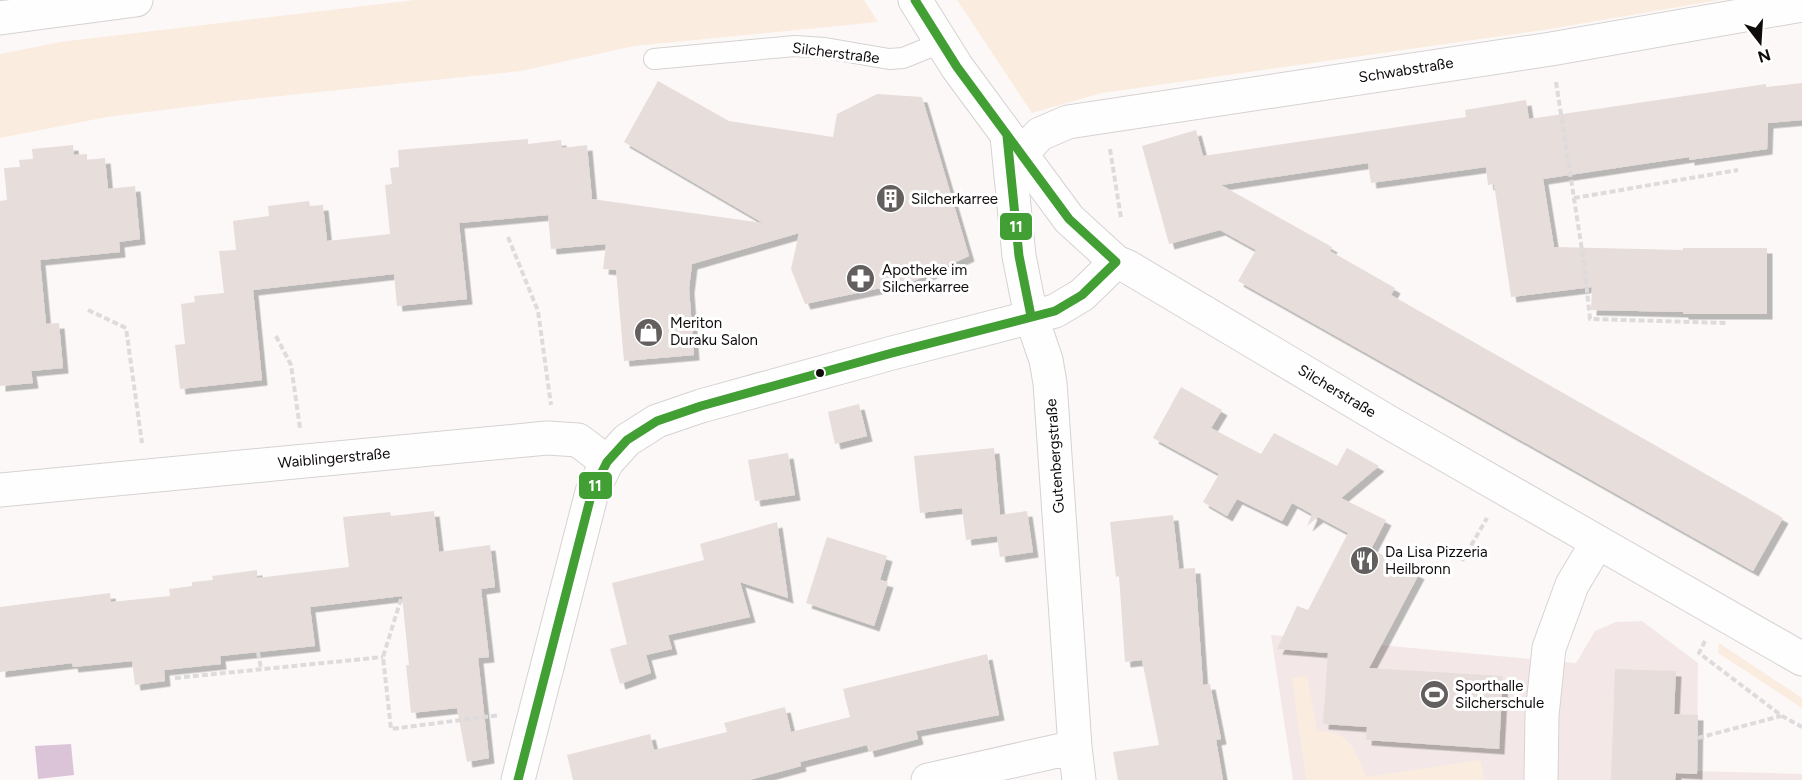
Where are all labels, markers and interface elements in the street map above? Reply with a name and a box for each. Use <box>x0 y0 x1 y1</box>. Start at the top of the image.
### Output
north arrow <box>1730 12 1790 72</box>
street label: Silcherstraße <box>791 39 881 67</box>
text: N <box>1756 45 1773 67</box>
street label: Schwabstraße <box>1357 54 1455 86</box>
building icon: Silcherkarree <box>874 183 906 215</box>
place label: Silcherkarree <box>911 190 998 208</box>
line badge: 11 <box>999 212 1033 241</box>
text: 11 <box>1009 217 1023 236</box>
place label: Apotheke im Silcherkarree <box>882 261 969 296</box>
pharmacy icon: Apotheke im Silcherkarree <box>845 263 877 295</box>
place label: Meriton Duraku Salon <box>670 314 758 349</box>
shop icon: Meriton Duraku Salon <box>633 316 665 348</box>
street label: Silcherstraße <box>1295 361 1379 421</box>
unlabelled marker <box>814 367 826 379</box>
street label: Gutenbergstraße <box>1042 398 1068 514</box>
street label: Waiblingerstraße <box>277 444 391 472</box>
line badge: 11 <box>578 471 613 500</box>
text: 11 <box>588 476 602 495</box>
place label: Da Lisa Pizzeria Heilbronn <box>1385 543 1488 578</box>
restaurant icon: Da Lisa Pizzeria Heilbronn <box>1348 545 1380 577</box>
place label: Sporthalle Silcherschule <box>1455 677 1544 712</box>
sports icon: Sporthalle Silcherschule <box>1418 679 1450 711</box>

